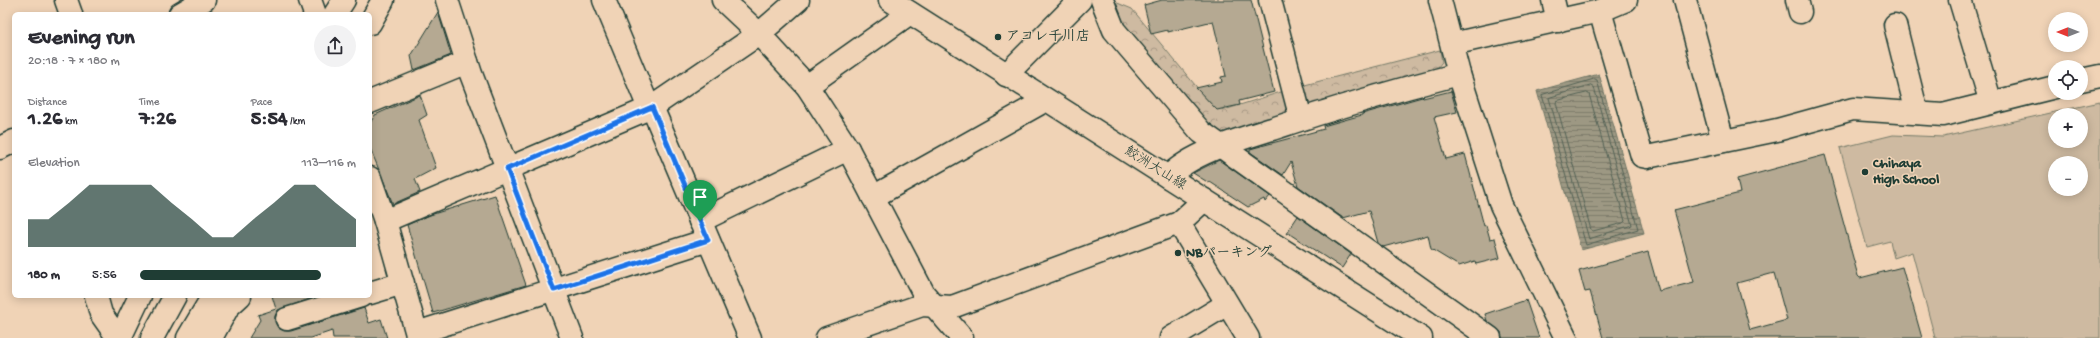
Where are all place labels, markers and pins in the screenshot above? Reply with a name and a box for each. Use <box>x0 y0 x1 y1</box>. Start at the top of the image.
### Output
place label: アコレ千川店 <box>1006 29 1090 46</box>
marker: アコレ千川店 <box>993 32 1003 42</box>
place label: Chihaya High School <box>1872 156 1939 189</box>
marker: Chihaya High School <box>1860 167 1870 177</box>
pin <box>683 180 717 221</box>
place label: NBパーキング <box>1186 245 1272 262</box>
marker: NBパーキング <box>1173 248 1183 258</box>

